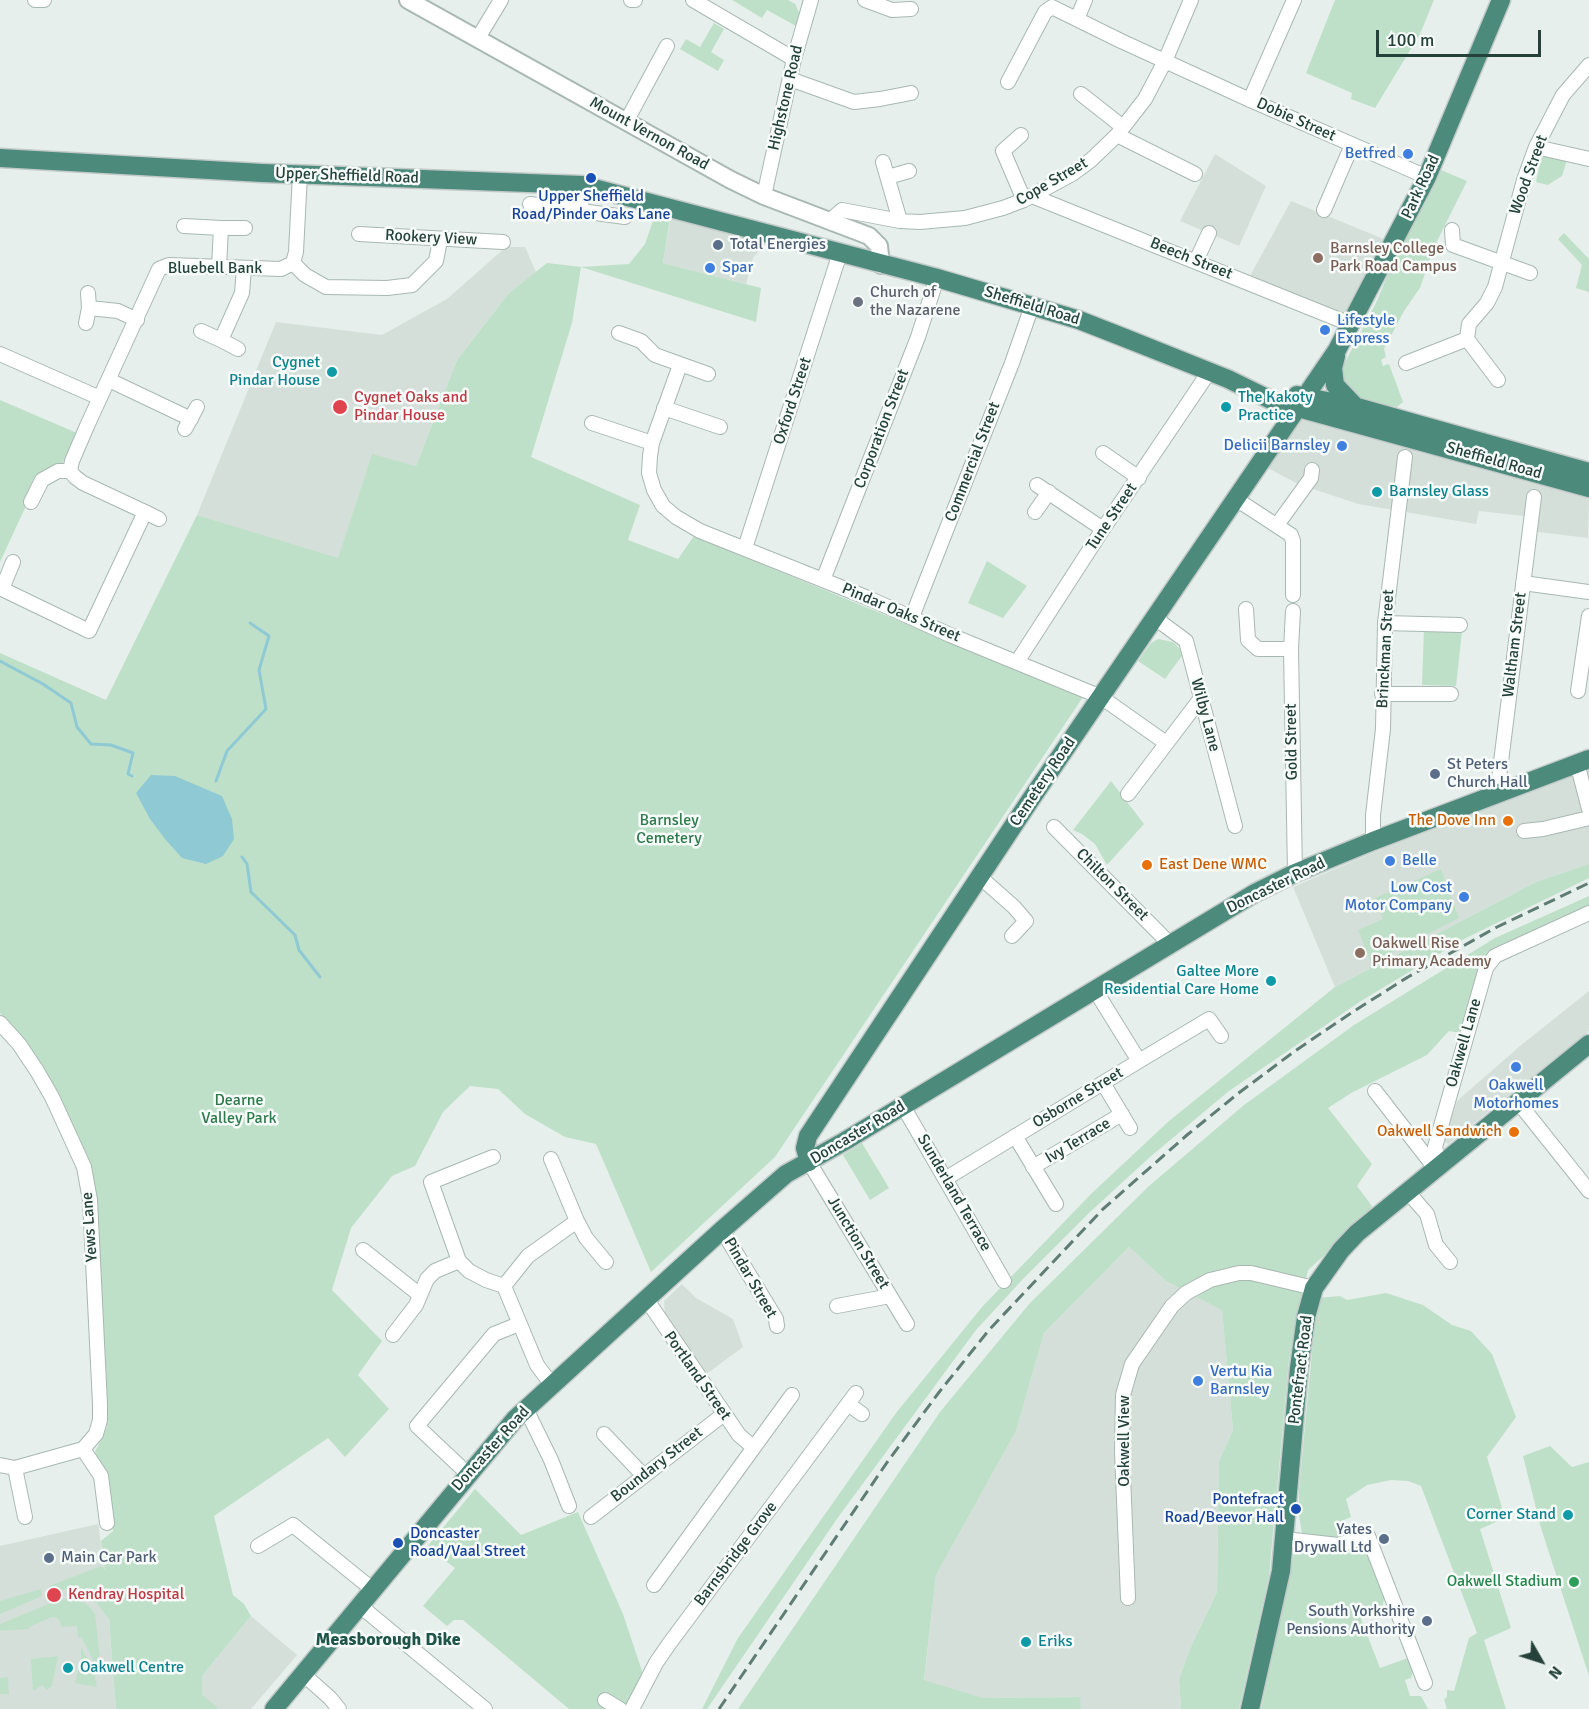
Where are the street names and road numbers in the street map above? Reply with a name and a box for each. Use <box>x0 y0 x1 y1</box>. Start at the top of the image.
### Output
street label: Highstone Road <box>765 43 807 153</box>
street label: Mount Vernon Road <box>586 93 712 175</box>
street label: Dobie Street <box>1253 94 1339 146</box>
street label: Wood Street <box>1506 133 1552 217</box>
street label: Park Road <box>1398 152 1444 222</box>
street label: Cope Street <box>1013 154 1091 210</box>
street label: Upper Sheffield Road <box>275 164 419 188</box>
street label: Rookery View <box>385 226 477 250</box>
street label: Beech Street <box>1147 234 1235 284</box>
street label: Bluebell Bank <box>168 259 262 279</box>
street label: Sheffield Road <box>982 282 1082 330</box>
street label: Oxford Street <box>770 355 816 447</box>
street label: Corporation Street <box>850 366 914 492</box>
street label: Commercial Street <box>941 399 1005 525</box>
street label: Sheffield Road <box>1444 438 1544 484</box>
street label: Tune Street <box>1082 480 1142 554</box>
street label: Pindar Oaks Street <box>839 579 963 647</box>
street label: Brinckman Street <box>1373 589 1399 709</box>
street label: Waltham Street <box>1499 591 1531 699</box>
street label: Wilby Lane <box>1186 676 1224 754</box>
street label: Gold Street <box>1282 703 1302 781</box>
street label: Cemetery Road <box>1006 734 1080 830</box>
street label: Chilton Street <box>1072 845 1152 925</box>
street label: Doncaster Road <box>1224 854 1328 918</box>
street label: Oakwell Lane <box>1442 996 1486 1090</box>
street label: Osborne Street <box>1029 1063 1127 1133</box>
street label: Doncaster Road <box>807 1097 909 1169</box>
street label: Ivy Terrace <box>1042 1114 1114 1168</box>
street label: Sunderland Terrace <box>913 1131 995 1255</box>
street label: Yews Lane <box>78 1191 102 1263</box>
street label: Junction Street <box>823 1193 893 1293</box>
street label: Pindar Street <box>719 1234 781 1322</box>
street label: Pontefract Road <box>1285 1314 1317 1426</box>
street label: Portland Street <box>659 1328 735 1424</box>
street label: Oakwell View <box>1115 1395 1135 1487</box>
street label: Doncaster Road <box>448 1403 534 1495</box>
street label: Boundary Street <box>607 1423 707 1507</box>
street label: Barnsbridge Grove <box>690 1498 782 1610</box>

